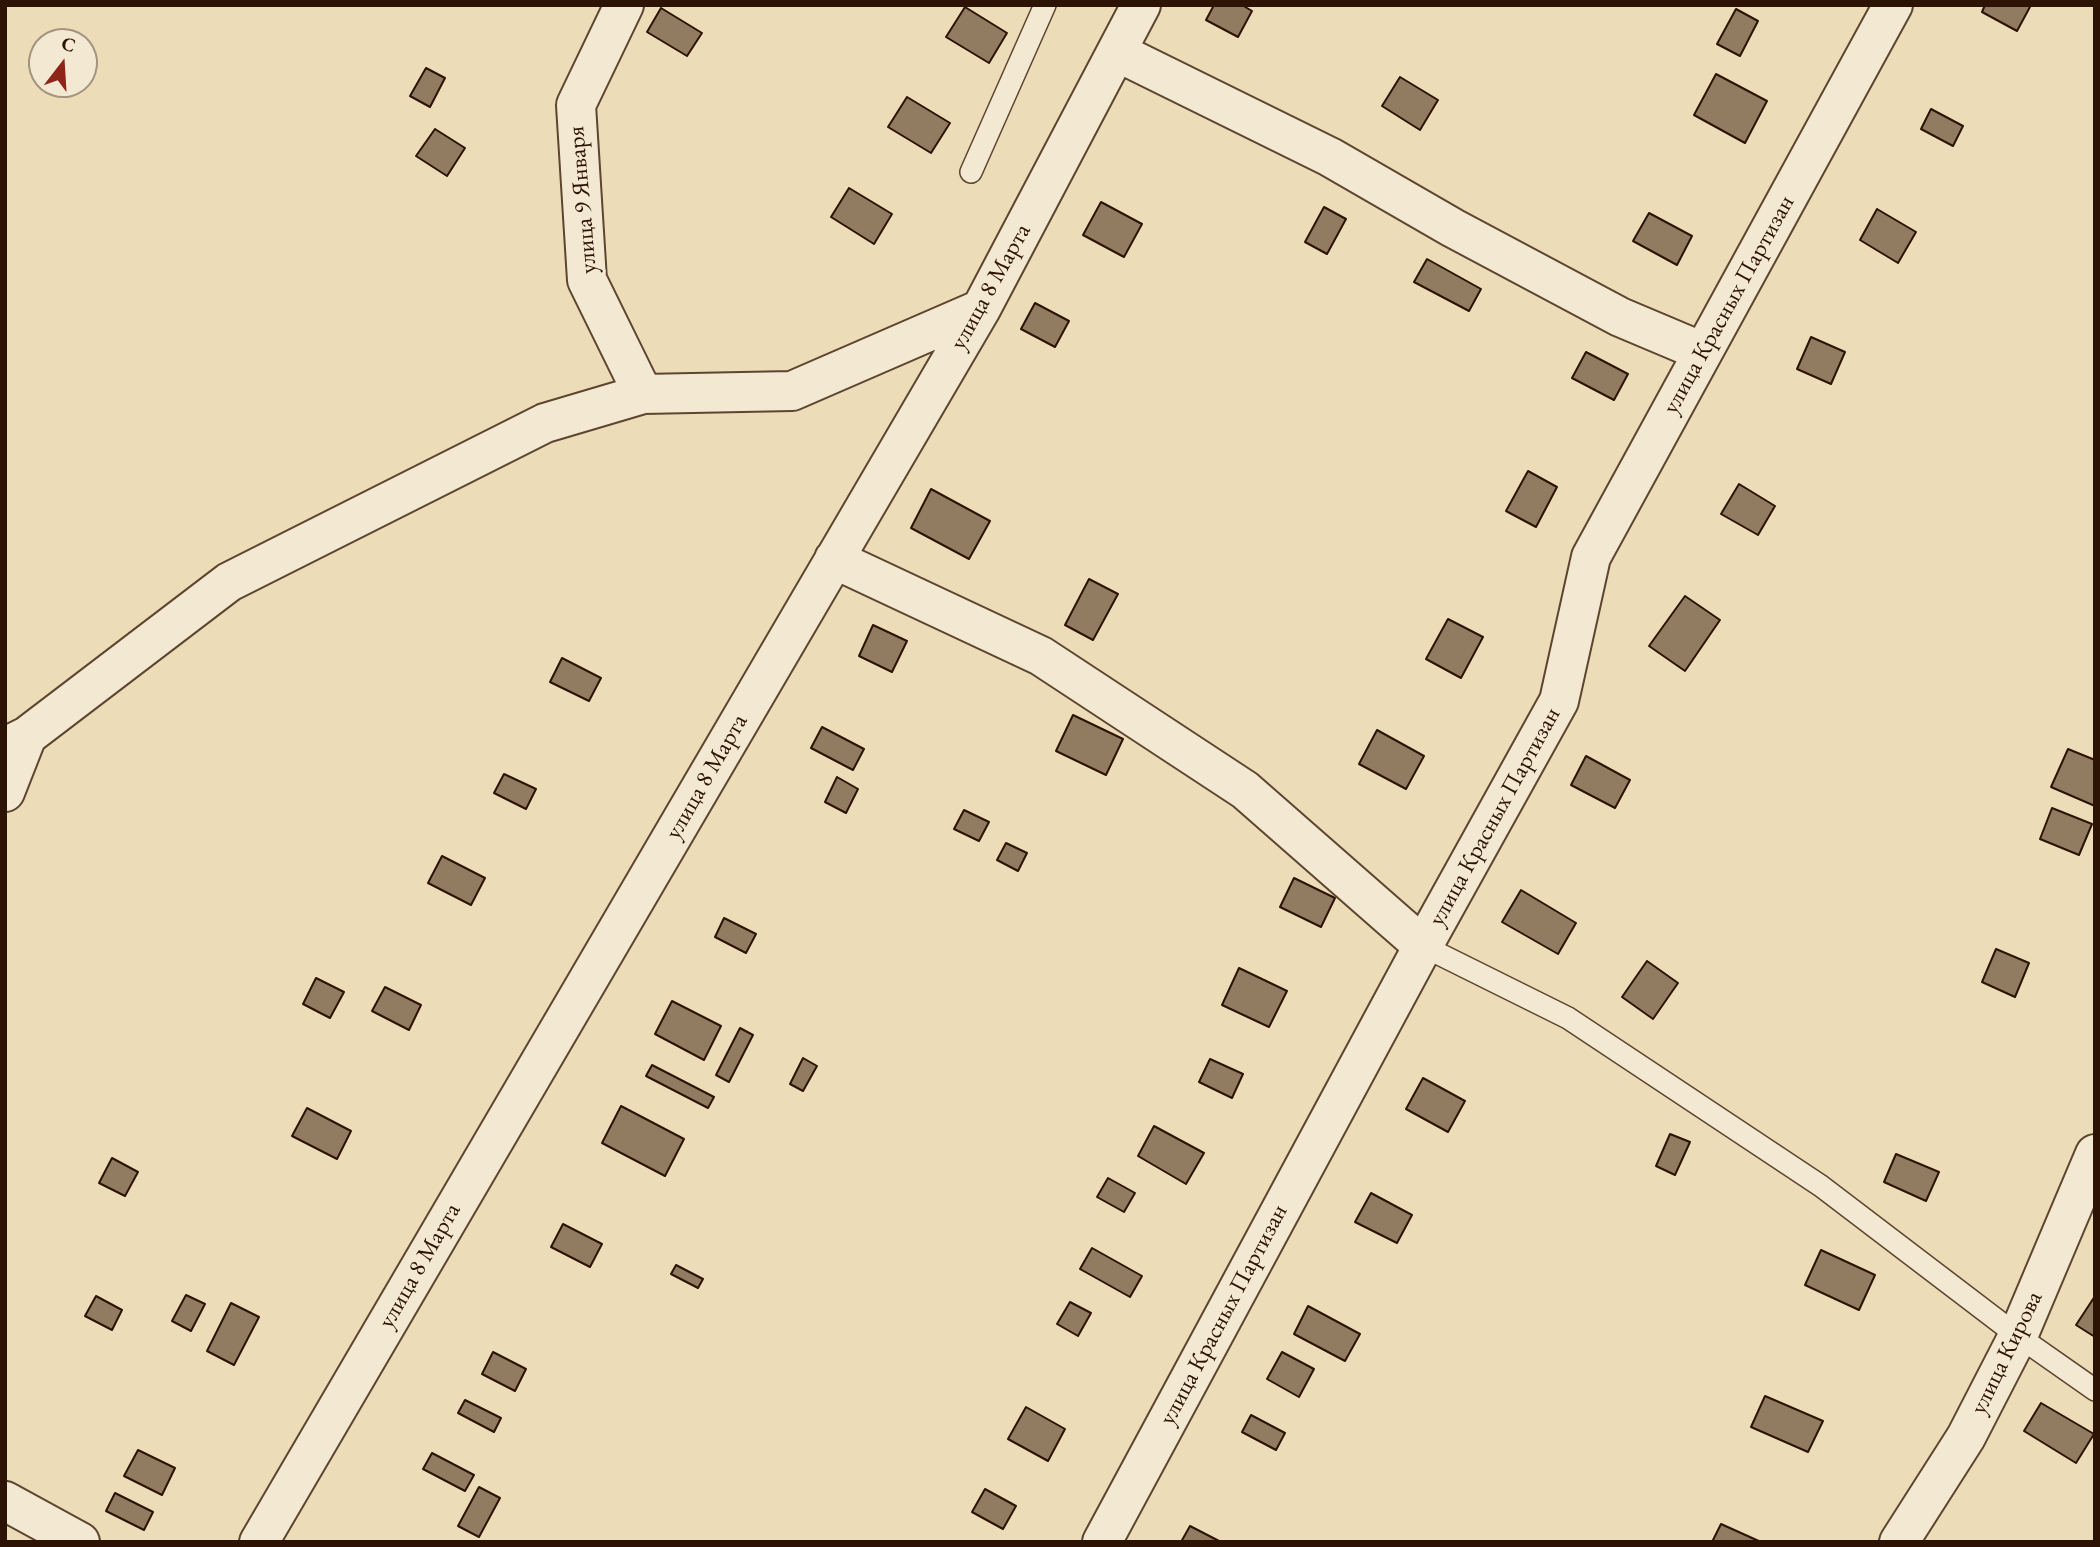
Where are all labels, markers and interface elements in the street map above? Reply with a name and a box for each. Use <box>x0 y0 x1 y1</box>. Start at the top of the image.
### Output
north arrow <box>28 28 98 98</box>
text: С <box>59 30 79 58</box>
street label: улица 9 Января <box>562 125 604 275</box>
street label: улица Красных Партизан <box>1657 191 1801 419</box>
street label: улица 8 Марта <box>945 219 1037 355</box>
street label: улица Красных Партизан <box>1423 703 1567 931</box>
street label: улица 8 Марта <box>660 709 754 845</box>
street label: улица 8 Марта <box>373 1198 467 1334</box>
street label: улица Красных Партизан <box>1154 1200 1294 1430</box>
street label: улица Кирова <box>1965 1287 2049 1419</box>

